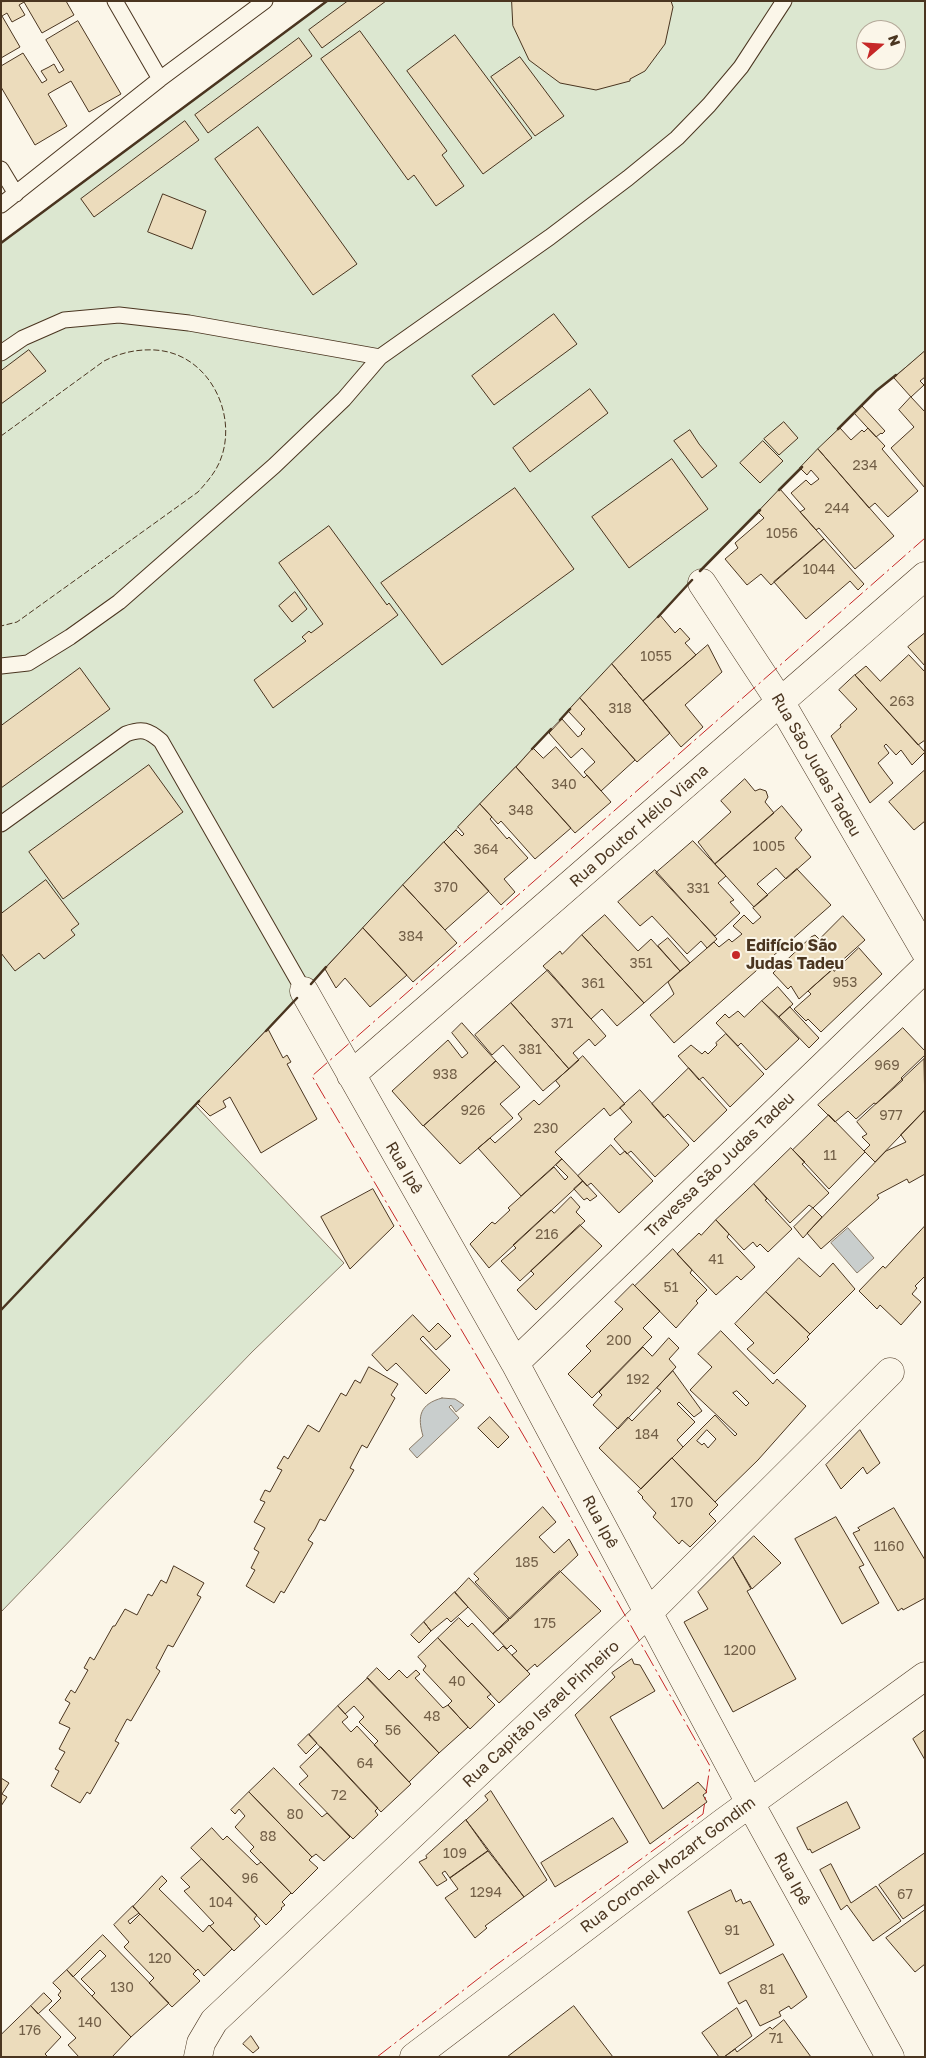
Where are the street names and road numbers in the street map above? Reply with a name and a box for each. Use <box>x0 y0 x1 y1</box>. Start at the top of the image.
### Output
street label: Rua São Judas Tadeu <box>767 690 865 840</box>
street label: Rua Doutor Hélio Viana <box>566 761 712 891</box>
street label: Travessa São Judas Tadeu <box>641 1089 799 1241</box>
street label: Rua Ipê <box>381 1138 427 1198</box>
street label: Rua Ipê <box>578 1492 622 1552</box>
street label: Rua Capitão Israel Pinheiro <box>459 1636 623 1792</box>
street label: Rua Coronel Mozart Gondim <box>577 1793 759 1937</box>
street label: Rua Ipê <box>770 1849 814 1909</box>

